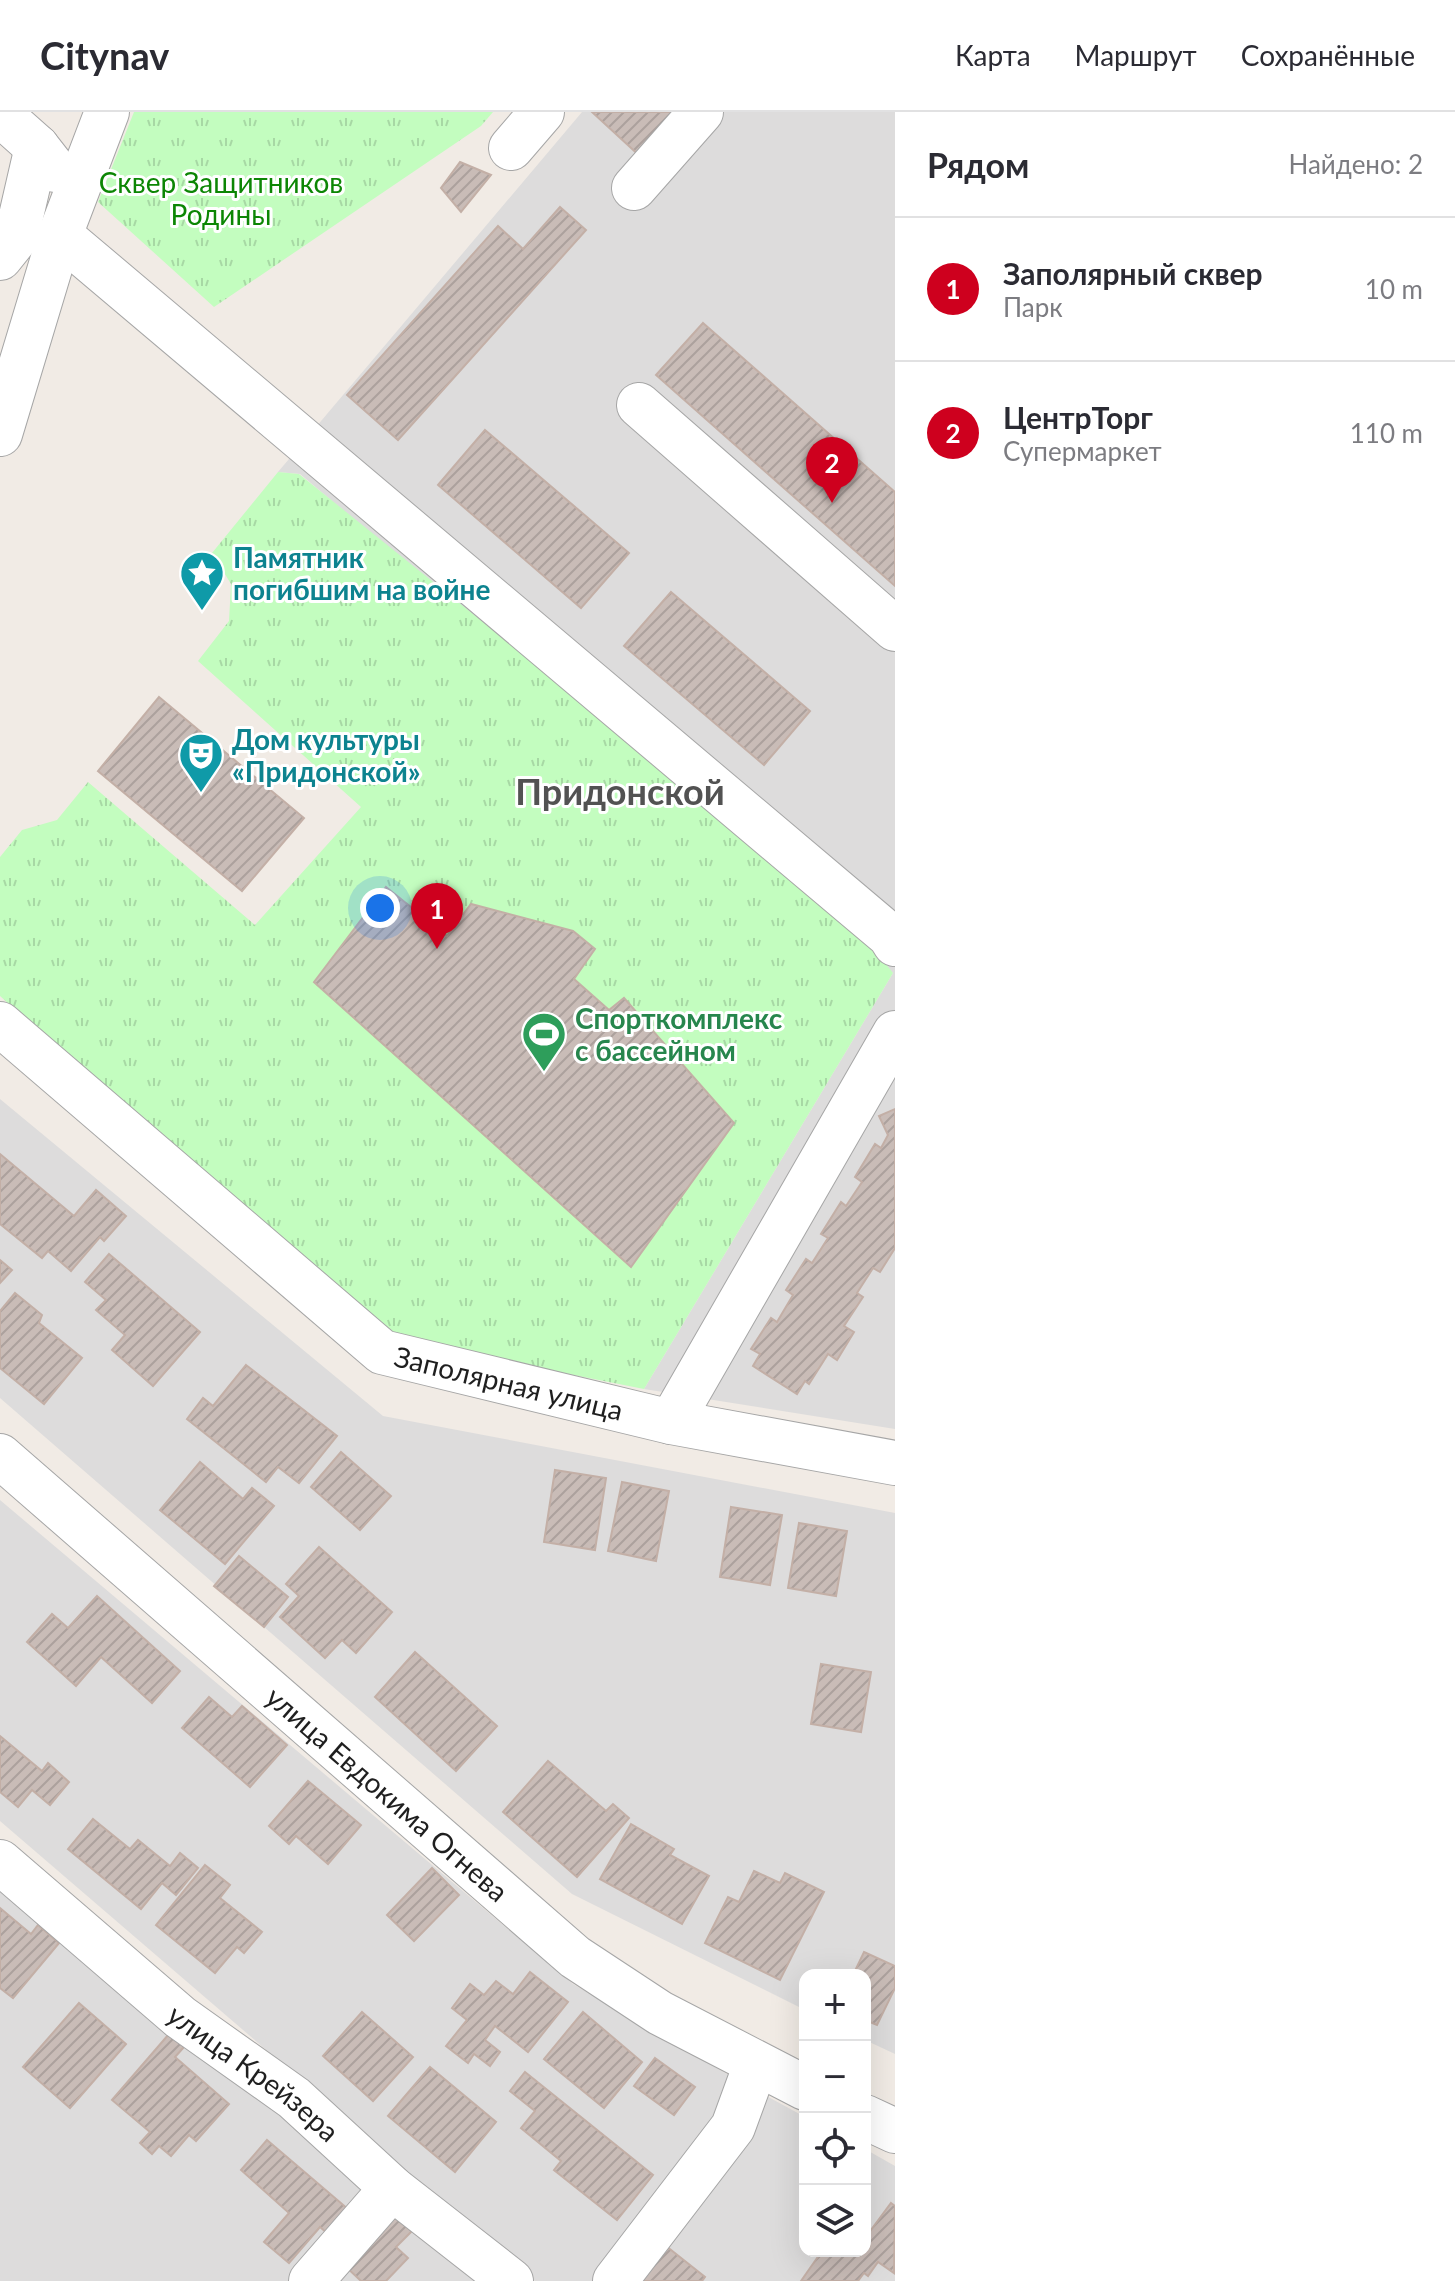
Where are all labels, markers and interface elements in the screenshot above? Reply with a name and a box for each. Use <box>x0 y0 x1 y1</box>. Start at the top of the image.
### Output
text: Citynav <box>40 32 169 78</box>
text: Карта <box>955 38 1031 72</box>
text: Маршрут <box>1075 38 1197 72</box>
text: Сохранённые <box>1241 38 1415 72</box>
text: Рядом <box>927 144 1029 185</box>
text: Найдено: 2 <box>1288 148 1423 180</box>
park label: Сквер Защитников Родины <box>99 165 343 231</box>
text: Заполярный сквер <box>1003 255 1263 291</box>
text: 1 <box>945 273 961 305</box>
text: 10 m <box>1365 273 1423 305</box>
text: Парк <box>1003 291 1063 323</box>
text: ЦентрТорг <box>1003 399 1153 435</box>
text: 2 <box>945 417 961 449</box>
text: 110 m <box>1350 417 1423 449</box>
text: Супермаркет <box>1003 435 1162 467</box>
pin: 2 <box>806 437 858 503</box>
place label: Памятник погибшим на войне <box>233 540 491 606</box>
place icon: Памятник погибшим на войне <box>178 549 226 612</box>
place label: Дом культуры «Придонской» <box>232 722 421 788</box>
theatre icon: Дом культуры «Придонской» <box>177 731 225 794</box>
district label: Придонской <box>515 769 725 813</box>
pin: 1 <box>411 883 463 949</box>
your location <box>360 888 400 928</box>
place label: Спорткомплекс с бассейном <box>575 1001 783 1067</box>
sports icon: Спорткомплекс с бассейном <box>520 1010 568 1073</box>
street label: Заполярная улица <box>391 1339 627 1427</box>
street label: улица Евдокима Огнева <box>260 1679 516 1908</box>
map controls <box>799 1969 871 2257</box>
button: + <box>799 1969 871 2041</box>
street label: улица Крейзера <box>161 1997 346 2148</box>
button: − <box>799 2041 871 2113</box>
button: locate <box>799 2113 871 2185</box>
button: layers <box>799 2185 871 2257</box>

